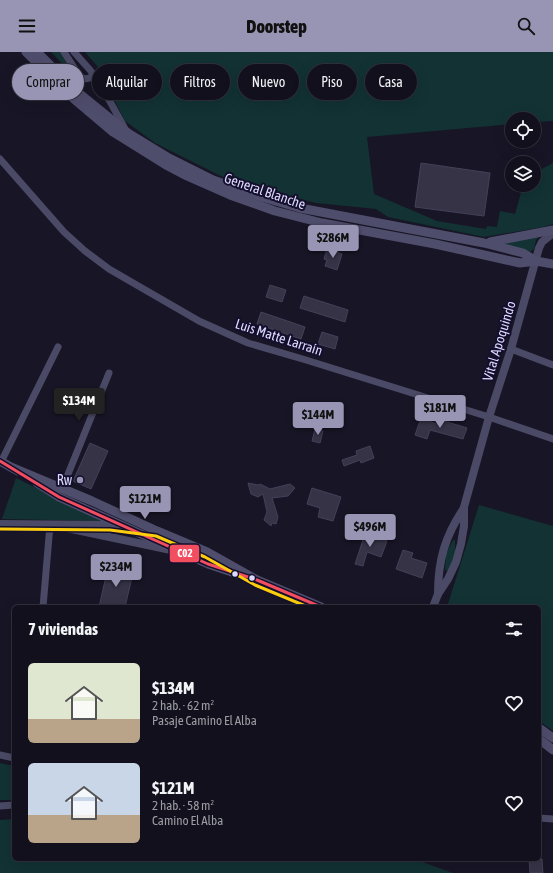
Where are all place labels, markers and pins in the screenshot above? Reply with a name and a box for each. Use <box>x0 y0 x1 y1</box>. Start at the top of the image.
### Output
pin: $286M <box>305 225 361 259</box>
pin: $134M <box>51 388 107 422</box>
pin: $181M <box>412 395 468 429</box>
pin: $144M <box>290 402 346 436</box>
place label: Rw <box>57 472 73 488</box>
marker: Rw <box>75 475 85 485</box>
pin: $121M <box>117 486 173 520</box>
pin: $496M <box>342 514 398 548</box>
pin: $234M <box>88 554 144 588</box>
unlabelled marker <box>230 569 240 579</box>
unlabelled marker <box>247 573 257 583</box>

